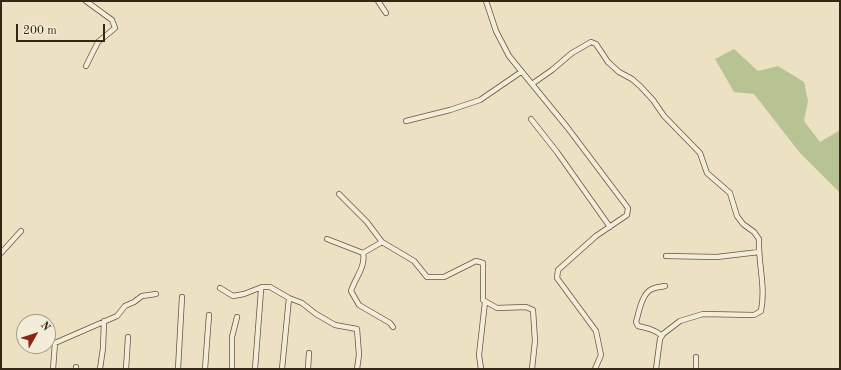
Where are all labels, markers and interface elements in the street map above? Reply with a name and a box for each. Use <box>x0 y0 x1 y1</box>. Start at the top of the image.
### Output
scale bar <box>18 16 107 42</box>
text: 200 m <box>23 25 57 37</box>
north arrow <box>16 314 56 354</box>
text: N <box>38 320 52 333</box>

